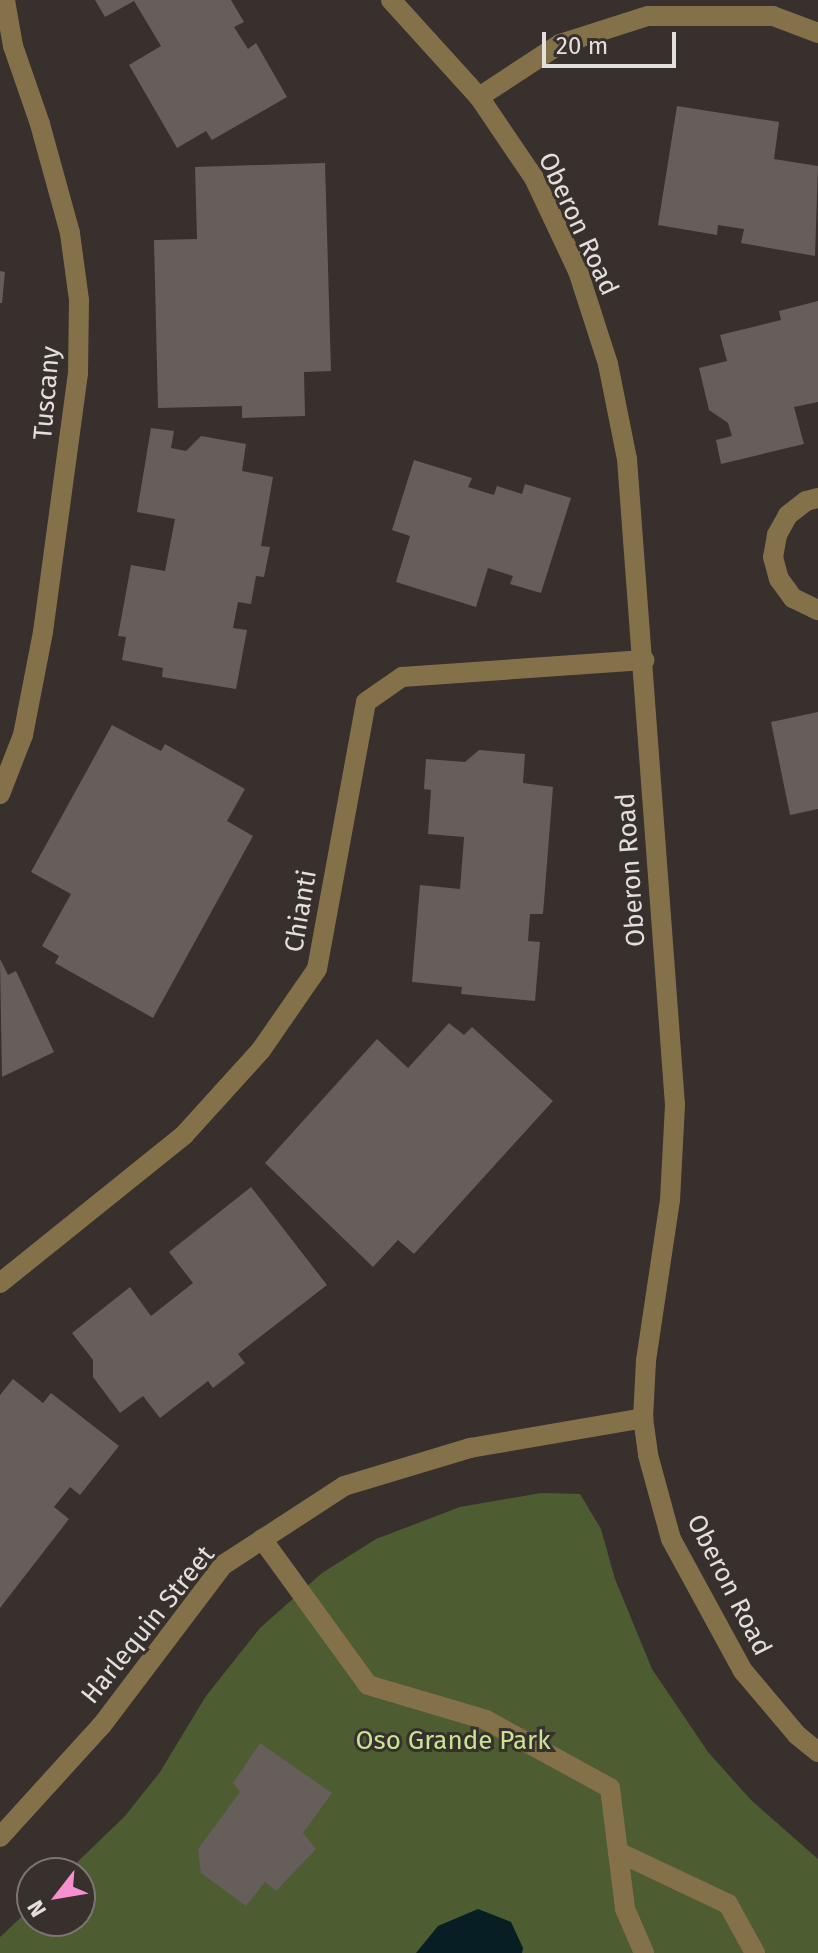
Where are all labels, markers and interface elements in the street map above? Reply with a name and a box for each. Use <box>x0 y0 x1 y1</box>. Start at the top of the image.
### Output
scale bar <box>546 16 680 66</box>
text: 20 m <box>556 32 608 60</box>
street label: Oberon Road <box>531 148 625 300</box>
street label: Tuscany <box>27 345 67 441</box>
street label: Oberon Road <box>610 792 652 948</box>
street label: Chianti <box>278 867 324 955</box>
street label: Oberon Road <box>680 1509 778 1661</box>
street label: Harlequin Street <box>75 1540 221 1710</box>
park label: Oso Grande Park <box>356 1725 550 1757</box>
north arrow <box>16 1857 96 1937</box>
text: N <box>21 1895 52 1922</box>

